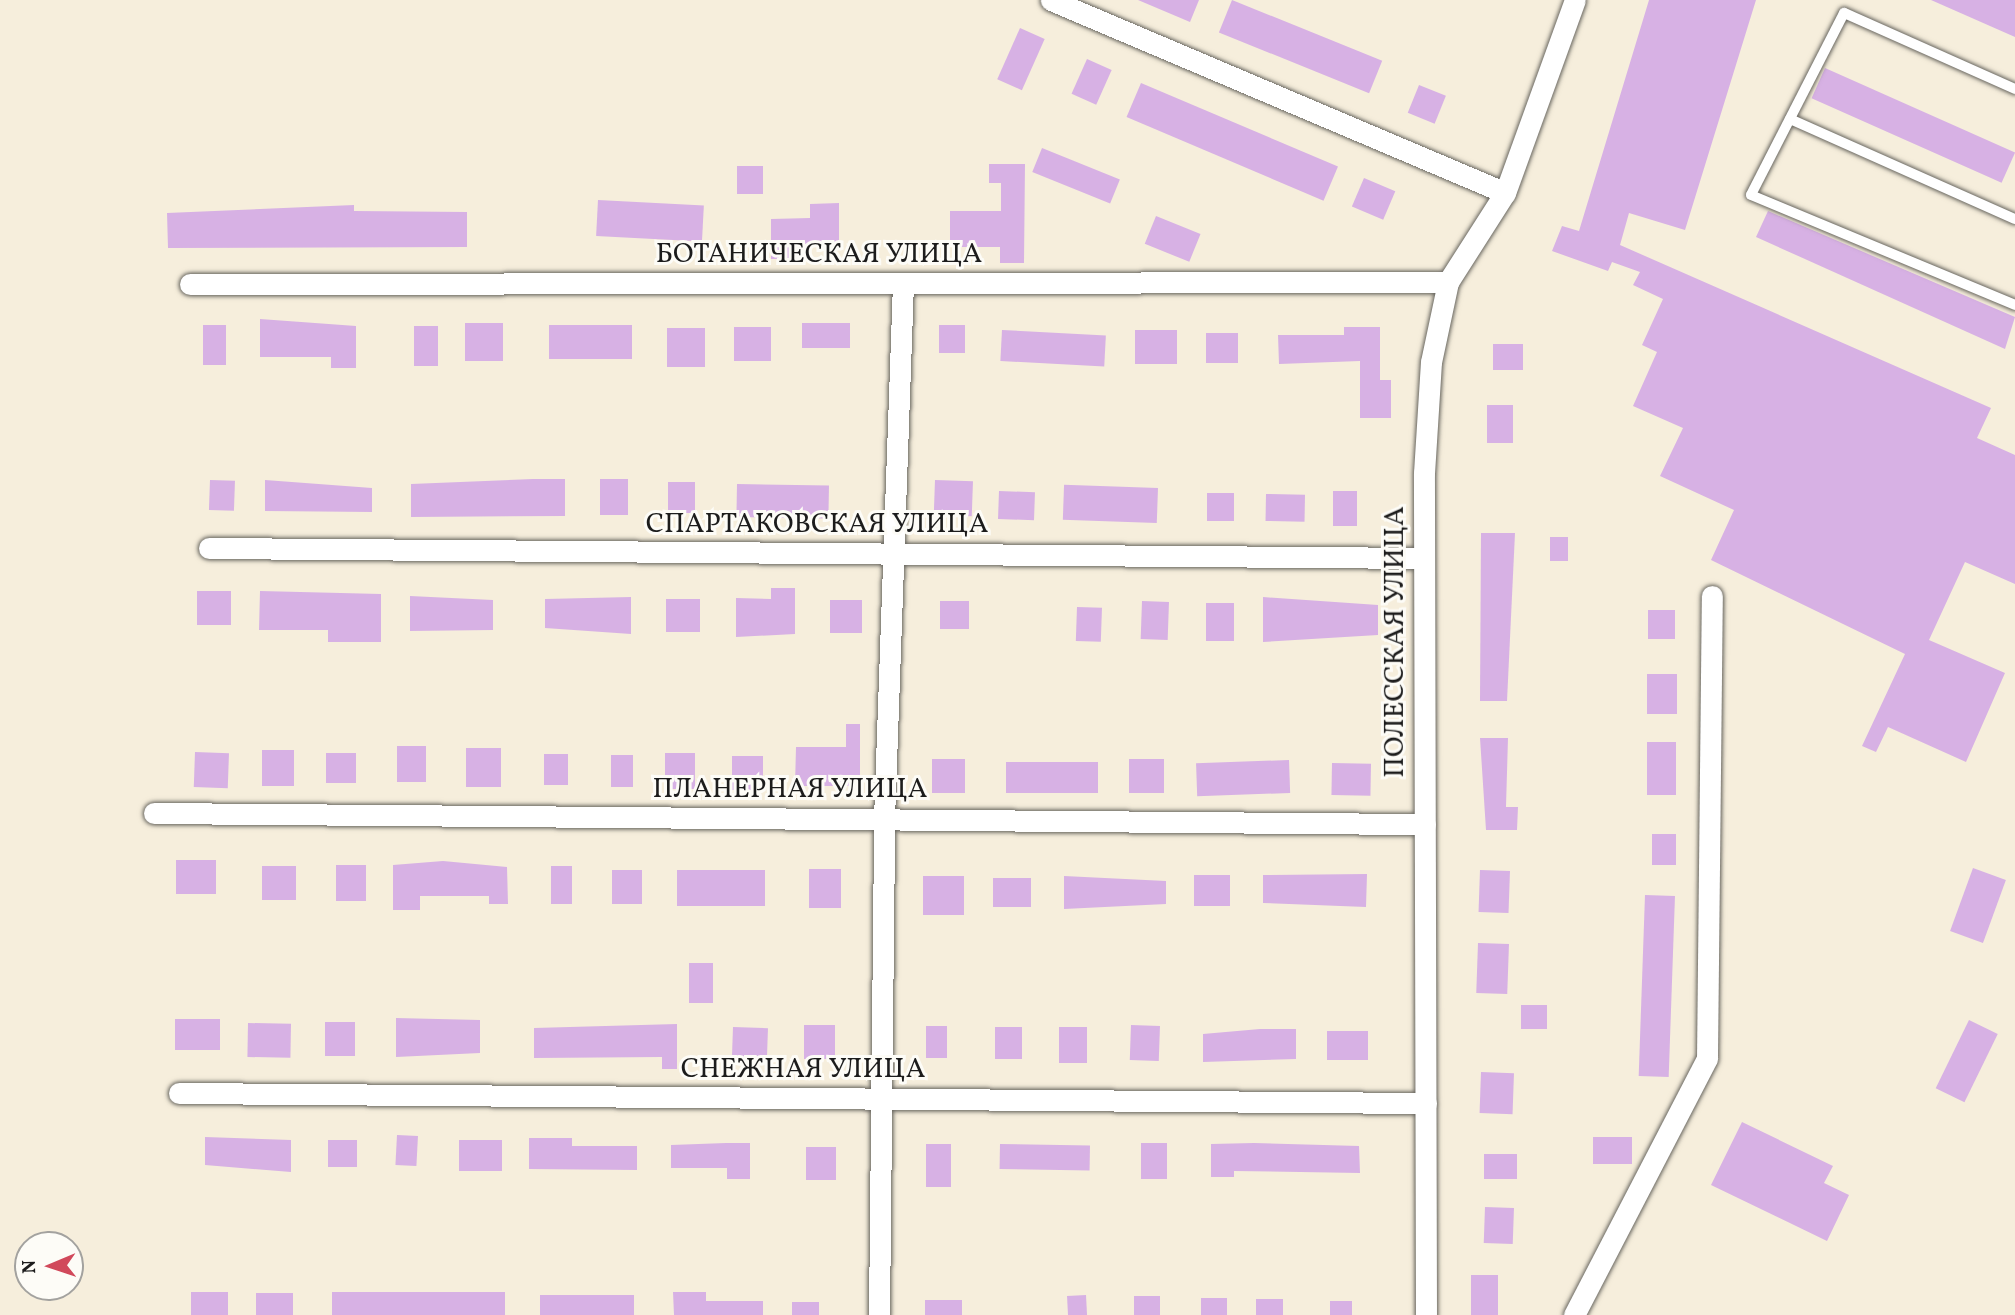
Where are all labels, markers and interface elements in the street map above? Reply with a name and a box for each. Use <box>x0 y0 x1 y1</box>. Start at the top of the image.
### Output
street label: БОТАНИЧЕСКАЯ УЛИЦА <box>656 238 982 272</box>
street label: ПОЛЕССКАЯ УЛИЦА <box>1379 506 1413 778</box>
street label: СПАРТАКОВСКАЯ УЛИЦА <box>646 508 988 542</box>
street label: ПЛАНЕРНАЯ УЛИЦА <box>653 773 927 807</box>
street label: СНЕЖНАЯ УЛИЦА <box>681 1053 925 1087</box>
north arrow <box>14 1231 84 1301</box>
text: N <box>17 1259 43 1274</box>

